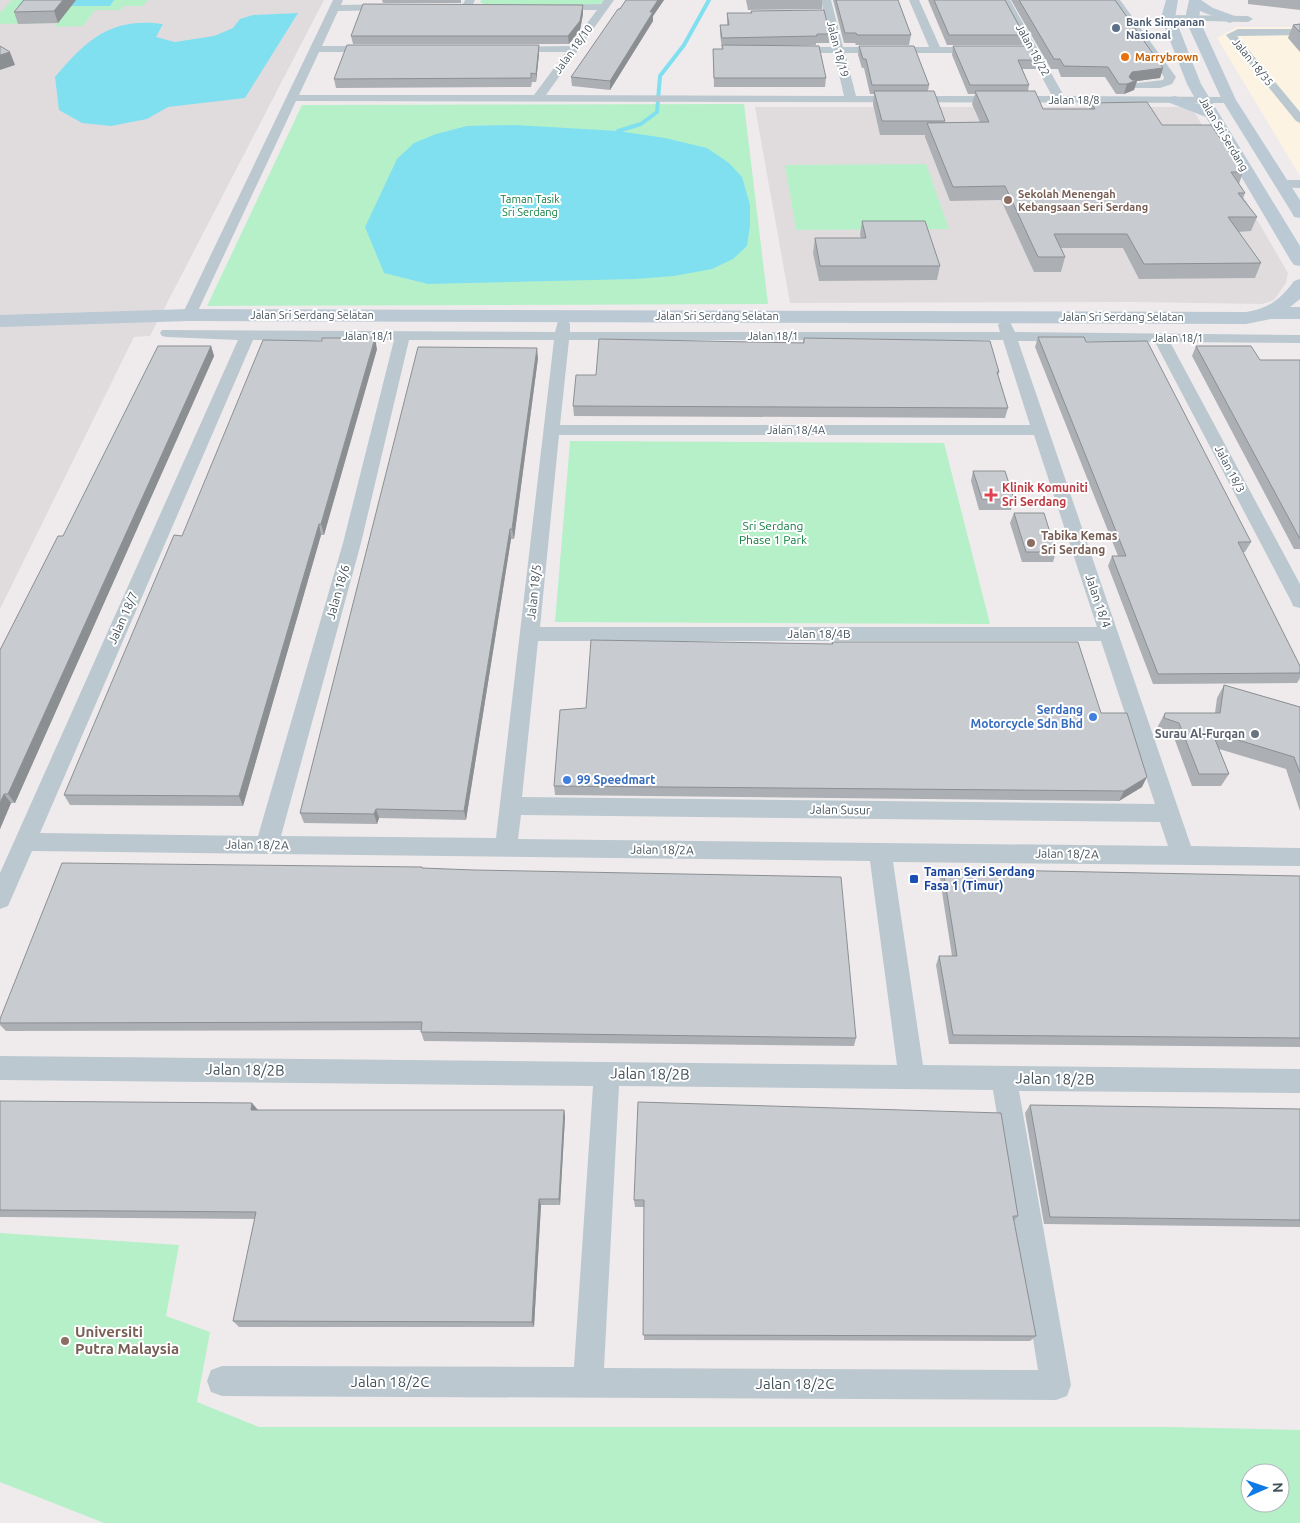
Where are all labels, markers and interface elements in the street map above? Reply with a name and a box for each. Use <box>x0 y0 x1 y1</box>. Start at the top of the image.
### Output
place label: Bank Simpanan Nasional <box>1126 16 1205 41</box>
street label: Jalan 18/19 <box>825 20 851 78</box>
street label: Jalan 18/10 <box>551 22 595 76</box>
street label: Jalan 18/22 <box>1014 22 1052 78</box>
marker: Bank Simpanan Nasional <box>1110 22 1122 34</box>
street label: Jalan 18/35 <box>1230 36 1276 88</box>
marker: Marrybrown <box>1119 51 1131 63</box>
place label: Marrybrown <box>1135 51 1199 63</box>
street label: Jalan 18/8 <box>1048 94 1100 106</box>
street label: Jalan Sri Serdang <box>1197 95 1251 173</box>
place label: Sekolah Menengah Kebangsaan Seri Serdang <box>1018 188 1148 213</box>
park label: Taman Tasik Sri Serdang <box>500 193 560 218</box>
marker: Sekolah Menengah Kebangsaan Seri Serdang <box>1002 194 1014 206</box>
street label: Jalan Sri Serdang Selatan <box>250 309 374 321</box>
street label: Jalan Sri Serdang Selatan <box>655 310 779 322</box>
street label: Jalan Sri Serdang Selatan <box>1060 311 1184 323</box>
street label: Jalan 18/1 <box>342 330 394 342</box>
street label: Jalan 18/1 <box>747 330 799 342</box>
street label: Jalan 18/1 <box>1152 332 1204 344</box>
street label: Jalan 18/4A <box>767 424 826 436</box>
street label: Jalan 18/3 <box>1213 444 1247 494</box>
place label: Klinik Komuniti Sri Serdang <box>1002 481 1088 508</box>
marker: Klinik Komuniti Sri Serdang <box>984 488 998 502</box>
park label: Sri Serdang Phase 1 Park <box>739 519 807 546</box>
place label: Tabika Kemas Sri Serdang <box>1041 529 1118 556</box>
marker: Tabika Kemas Sri Serdang <box>1025 537 1037 549</box>
street label: Jalan 18/6 <box>324 563 352 620</box>
street label: Jalan 18/5 <box>524 564 543 620</box>
street label: Jalan 18/4 <box>1083 572 1114 630</box>
street label: Jalan 18/7 <box>105 590 140 646</box>
street label: Jalan 18/4B <box>787 627 851 640</box>
place label: Serdang Motorcycle Sdn Bhd <box>970 703 1083 730</box>
marker: Serdang Motorcycle Sdn Bhd <box>1087 711 1099 723</box>
place label: Surau Al-Furqan <box>1155 727 1245 740</box>
marker: Surau Al-Furqan <box>1249 728 1261 740</box>
place label: 99 Speedmart <box>577 773 655 786</box>
marker: 99 Speedmart <box>561 774 573 786</box>
street label: Jalan Susur <box>810 802 871 817</box>
street label: Jalan 18/2A <box>225 837 289 852</box>
street label: Jalan 18/2A <box>630 842 694 857</box>
street label: Jalan 18/2A <box>1035 846 1099 861</box>
place label: Taman Seri Serdang Fasa 1 (Timur) <box>924 865 1035 893</box>
marker: Taman Seri Serdang Fasa 1 (Timur) <box>908 873 920 885</box>
street label: Jalan 18/2B <box>205 1060 285 1079</box>
street label: Jalan 18/2B <box>610 1064 690 1083</box>
street label: Jalan 18/2B <box>1015 1069 1095 1088</box>
place label: Universiti Putra Malaysia <box>75 1323 179 1357</box>
marker: Universiti Putra Malaysia <box>59 1335 71 1347</box>
street label: Jalan 18/2C <box>351 1373 429 1390</box>
street label: Jalan 18/2C <box>756 1375 834 1392</box>
north arrow <box>1240 1463 1290 1513</box>
text: N <box>1270 1482 1286 1493</box>

